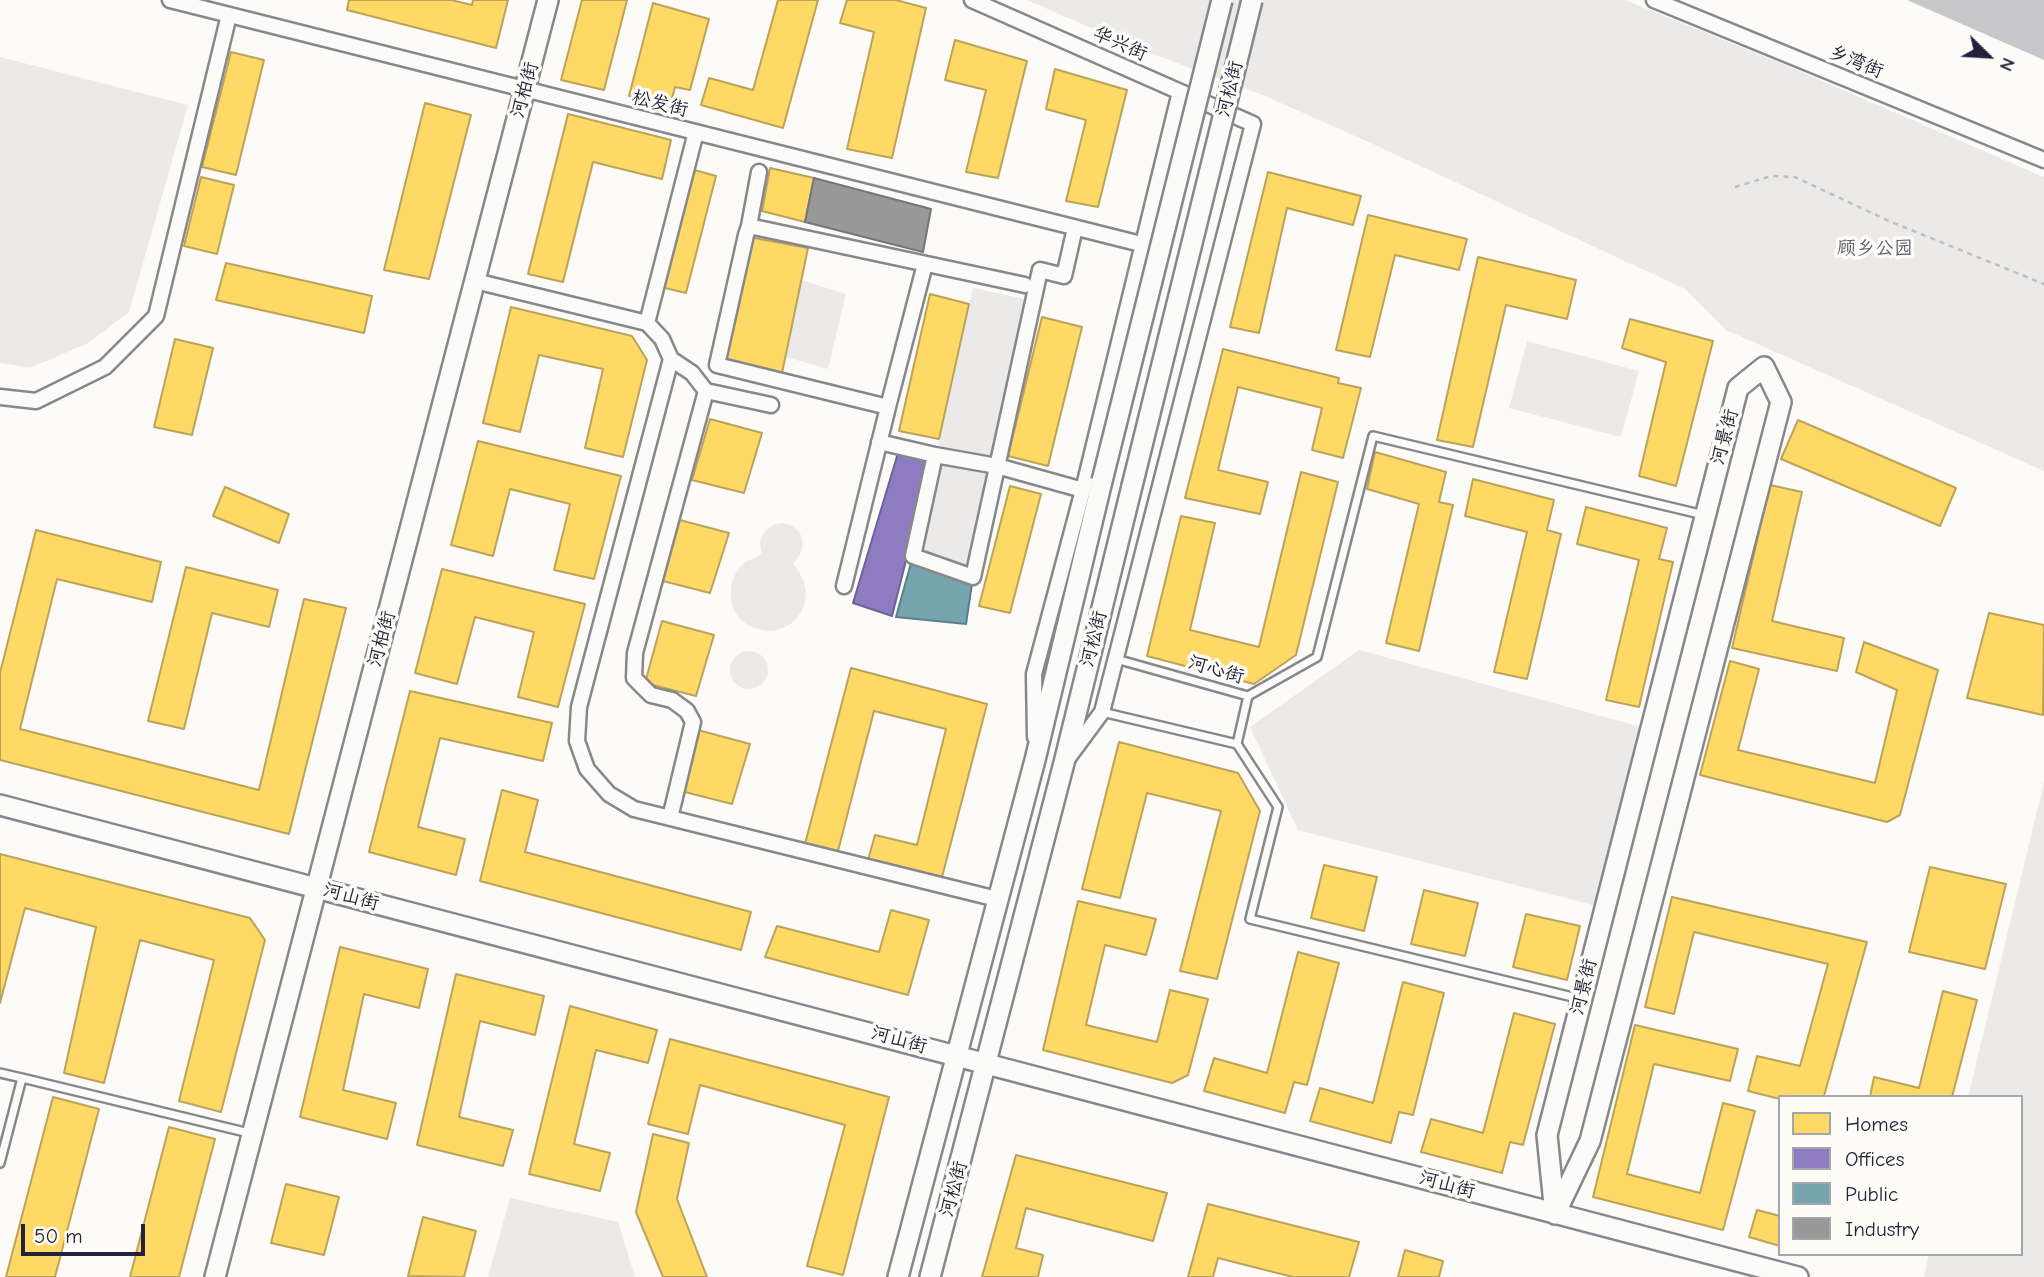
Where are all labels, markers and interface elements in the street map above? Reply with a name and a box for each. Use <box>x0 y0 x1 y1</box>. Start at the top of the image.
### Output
north arrow <box>1953 21 2023 91</box>
street label: 华兴街 <box>1089 22 1151 66</box>
street label: 乡湾街 <box>1825 41 1887 83</box>
text: N <box>1995 54 2020 75</box>
street label: 河松街 <box>1212 59 1248 119</box>
street label: 河柏街 <box>507 60 543 120</box>
street label: 松发街 <box>630 86 690 122</box>
park label: 顾乡公园 <box>1837 238 1913 260</box>
street label: 河景街 <box>1707 407 1743 467</box>
street label: 河柏街 <box>364 609 400 669</box>
street label: 河松街 <box>1076 609 1112 669</box>
street label: 河心街 <box>1185 651 1247 689</box>
street label: 河山街 <box>321 879 381 915</box>
street label: 河景街 <box>1566 957 1602 1017</box>
street label: 河山街 <box>869 1022 929 1058</box>
legend <box>1778 1095 2023 1256</box>
text: Homes <box>1845 1112 1908 1136</box>
text: Offices <box>1845 1147 1904 1171</box>
street label: 河松街 <box>936 1159 972 1219</box>
street label: 河山街 <box>1417 1167 1477 1203</box>
text: Public <box>1845 1182 1898 1206</box>
scale bar <box>24 1210 149 1254</box>
text: Industry <box>1845 1217 1919 1241</box>
text: 50 m <box>34 1224 83 1248</box>

